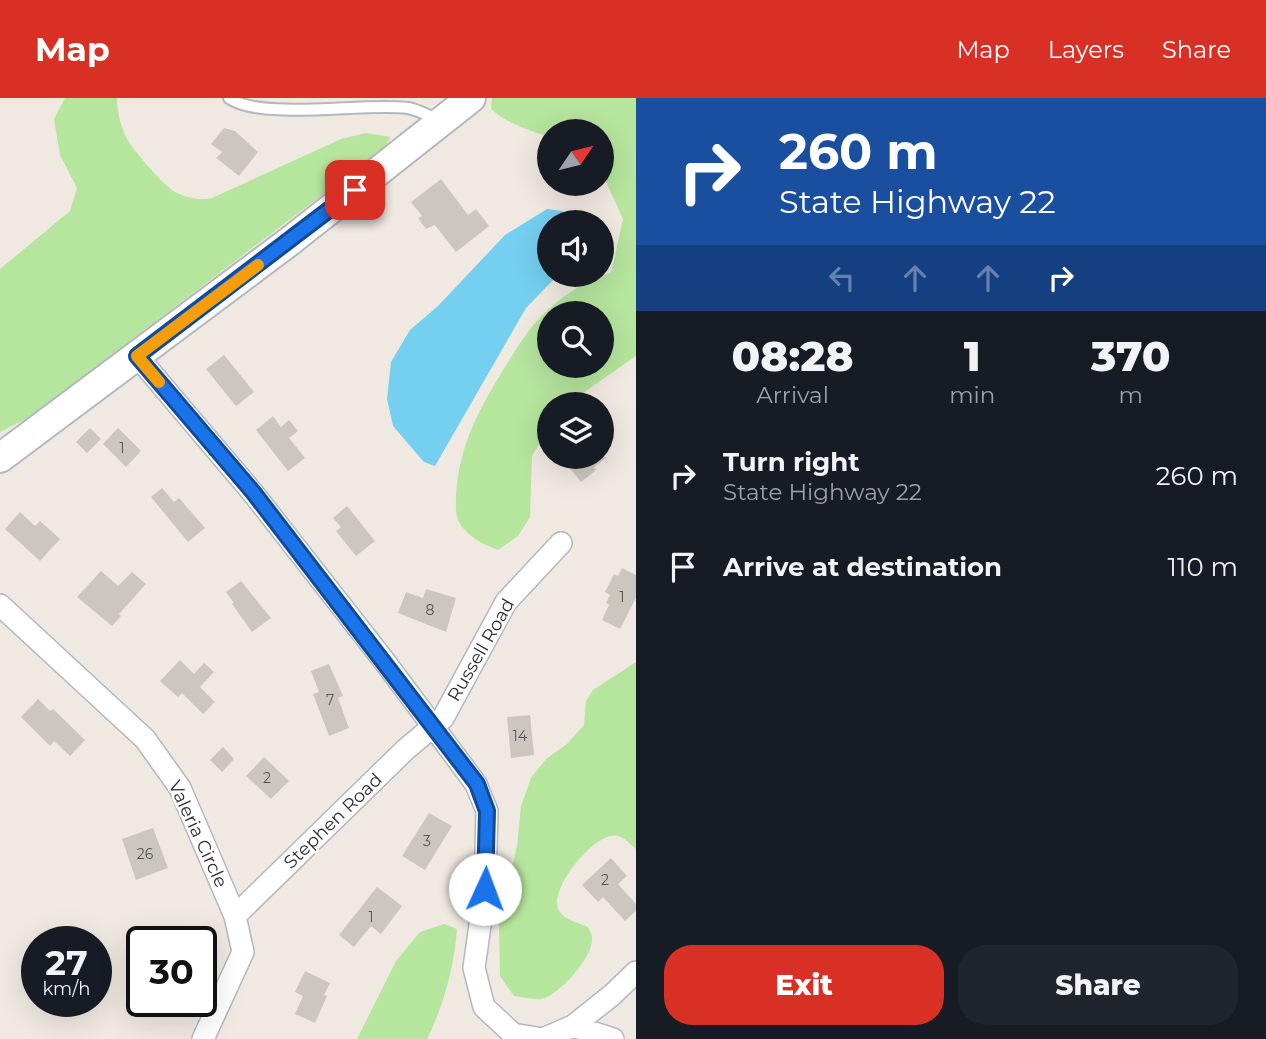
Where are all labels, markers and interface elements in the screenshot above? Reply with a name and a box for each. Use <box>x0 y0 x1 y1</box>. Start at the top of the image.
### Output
text: Map <box>35 29 110 69</box>
text: Map <box>956 35 1010 64</box>
text: Layers <box>1048 35 1124 64</box>
text: Share <box>1162 35 1231 64</box>
north arrow <box>537 119 614 196</box>
map controls <box>537 119 614 469</box>
text: 260 m <box>779 122 938 181</box>
icon: right <box>664 126 755 217</box>
pin <box>325 160 385 220</box>
icon: arrive <box>336 171 374 209</box>
text: State Highway 22 <box>779 182 1056 221</box>
button: sound <box>537 210 614 287</box>
icon: left <box>823 259 861 297</box>
icon: ahead <box>896 259 934 297</box>
icon: ahead <box>969 259 1007 297</box>
icon: right <box>1042 259 1080 297</box>
button: search <box>537 301 614 378</box>
text: 08:28 <box>732 330 854 382</box>
text: 1 <box>964 330 981 382</box>
text: 370 <box>1091 330 1170 382</box>
text: Arrival <box>756 381 829 409</box>
text: min <box>949 381 995 409</box>
text: m <box>1118 381 1143 409</box>
button: layers <box>537 392 614 469</box>
house number: 1 <box>119 439 125 457</box>
text: Turn right <box>723 446 859 478</box>
icon: right <box>664 457 702 495</box>
text: 260 m <box>1156 460 1238 492</box>
text: State Highway 22 <box>723 478 922 506</box>
icon: arrive <box>664 548 702 586</box>
text: Arrive at destination <box>723 551 1002 583</box>
text: 110 m <box>1168 551 1238 583</box>
house number: 1 <box>619 588 625 606</box>
street label: Russell Road <box>443 595 519 705</box>
house number: 8 <box>426 601 435 619</box>
house number: 7 <box>326 691 334 709</box>
house number: 14 <box>513 727 528 745</box>
house number: 2 <box>263 769 271 787</box>
street label: Stephen Road <box>279 769 387 873</box>
street label: Valeria Circle <box>164 777 232 891</box>
house number: 3 <box>423 832 431 850</box>
house number: 26 <box>137 845 154 863</box>
position arrow <box>448 852 522 926</box>
house number: 2 <box>601 871 609 889</box>
house number: 1 <box>368 908 374 926</box>
speed limit sign: 30 <box>126 926 217 1017</box>
text: 27 <box>45 941 88 984</box>
button: Exit <box>664 945 944 1025</box>
button: Share <box>958 945 1238 1025</box>
text: km/h <box>42 978 91 1000</box>

